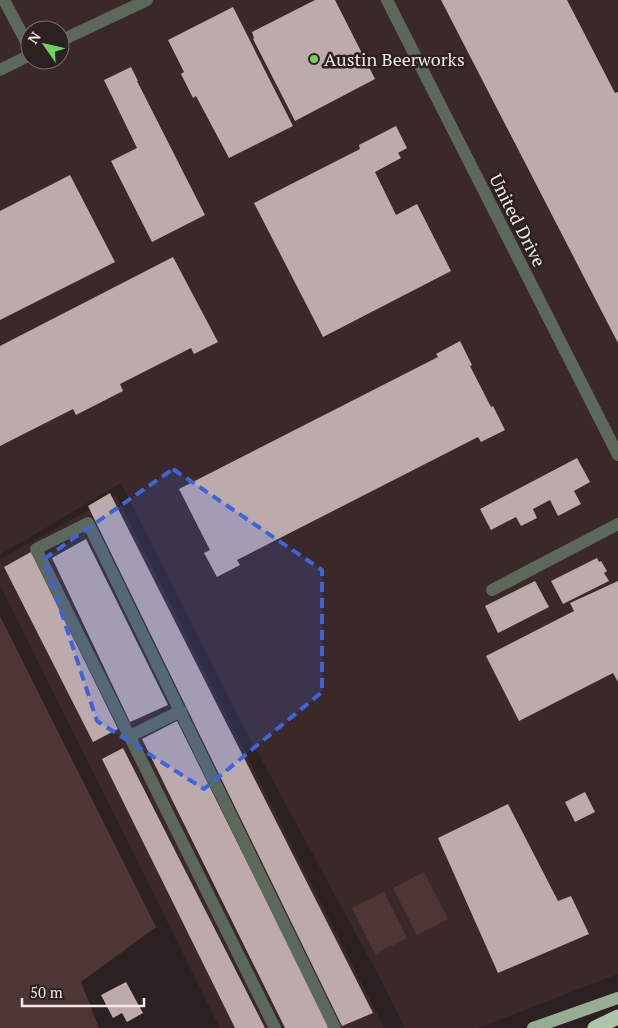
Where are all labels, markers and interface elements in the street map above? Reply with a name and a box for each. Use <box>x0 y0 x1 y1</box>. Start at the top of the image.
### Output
north arrow <box>20 20 70 70</box>
text: N <box>23 27 45 47</box>
place label: Austin Beerworks <box>324 47 465 71</box>
marker: Austin Beerworks <box>308 53 320 65</box>
street label: United Drive <box>484 169 552 271</box>
scale bar <box>22 976 145 1008</box>
text: 50 m <box>30 982 63 1002</box>

